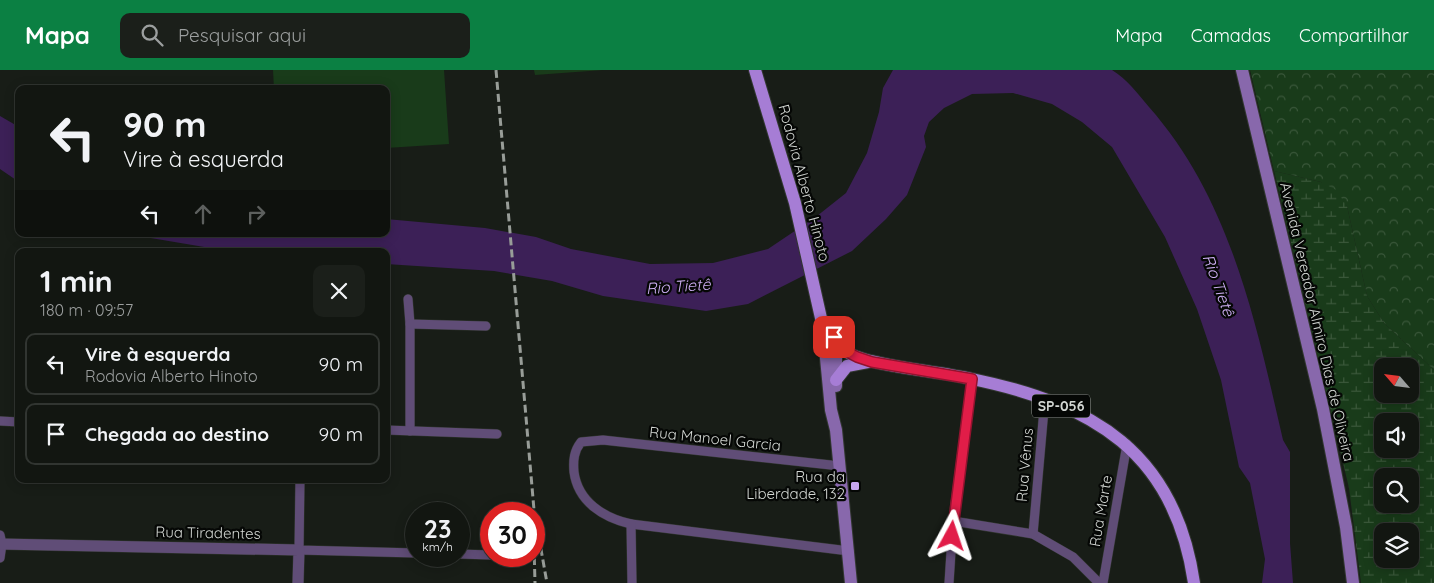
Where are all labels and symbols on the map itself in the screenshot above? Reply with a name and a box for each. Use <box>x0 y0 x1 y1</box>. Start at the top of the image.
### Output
street label: Rodovia Alberto Hinoto <box>774 102 835 264</box>
street label: Avenida Vereador Almiro Dias de Oliveira <box>1276 180 1359 463</box>
water label: Rio Tietê <box>1199 251 1240 320</box>
water label: Rio Tietê <box>645 274 712 298</box>
pin <box>813 316 855 358</box>
north arrow <box>1374 358 1419 402</box>
road number: SP-056 <box>1032 394 1090 418</box>
street label: Rua Manoel Garcia <box>648 422 782 455</box>
street label: Rua Vênus <box>1012 427 1037 503</box>
place label: Rua da Liberdade, 132 <box>746 467 845 503</box>
street label: Rua Marte <box>1085 474 1116 548</box>
marker: Rua da Liberdade, 132 <box>849 480 861 492</box>
speed limit sign: 30 <box>480 502 545 567</box>
position arrow <box>925 509 977 561</box>
street label: Rua Tiradentes <box>155 522 261 543</box>

